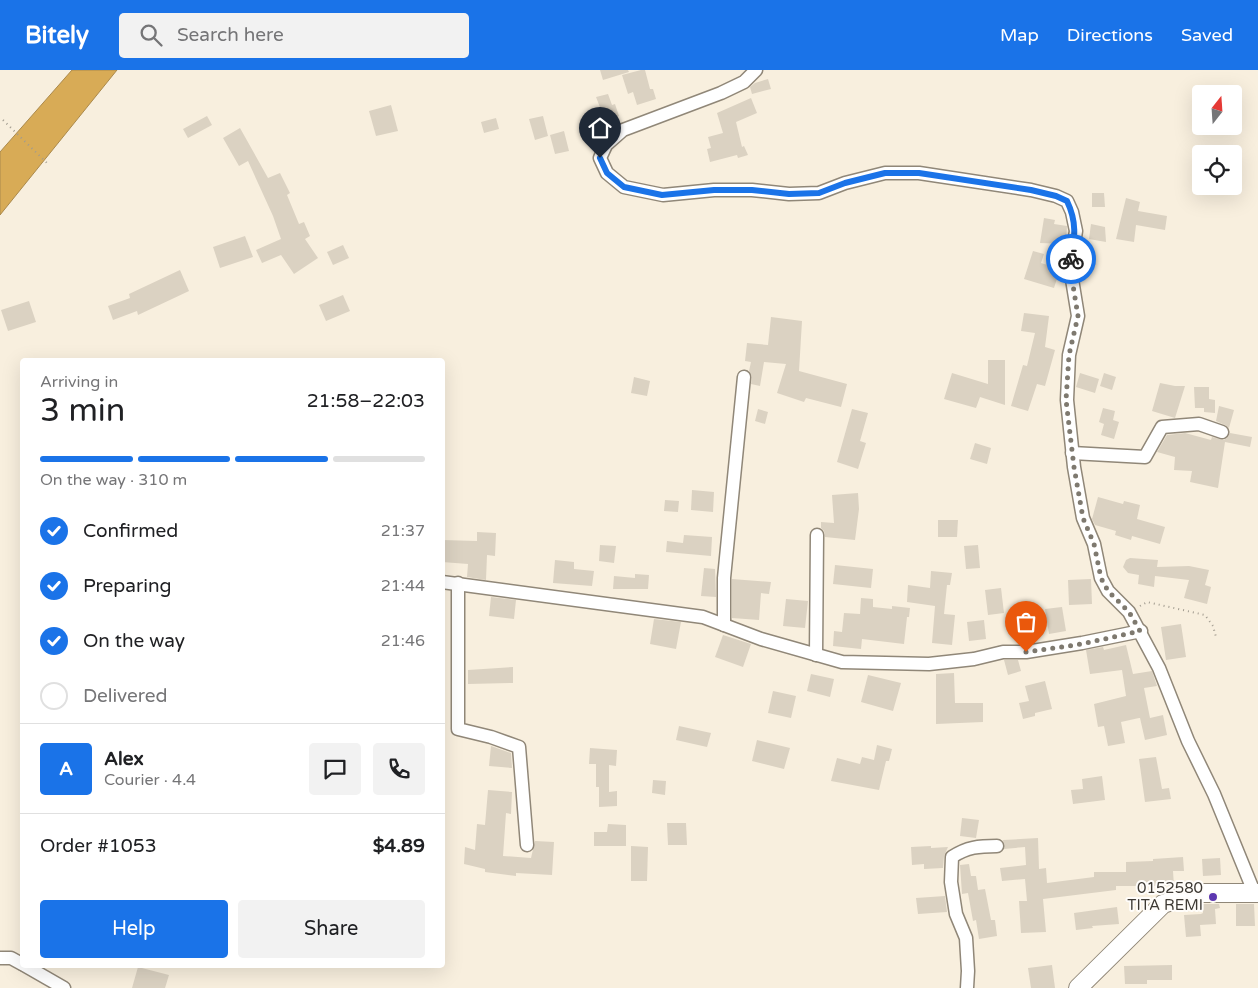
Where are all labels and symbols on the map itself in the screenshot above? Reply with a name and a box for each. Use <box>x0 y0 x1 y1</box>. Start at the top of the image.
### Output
north arrow <box>1192 85 1242 135</box>
pin <box>579 107 621 158</box>
courier <box>1046 234 1096 284</box>
pin <box>1005 601 1047 652</box>
place label: 0152580 TITA REMI <box>1127 879 1203 914</box>
marker: 0152580 TITA REMI <box>1207 891 1219 903</box>

